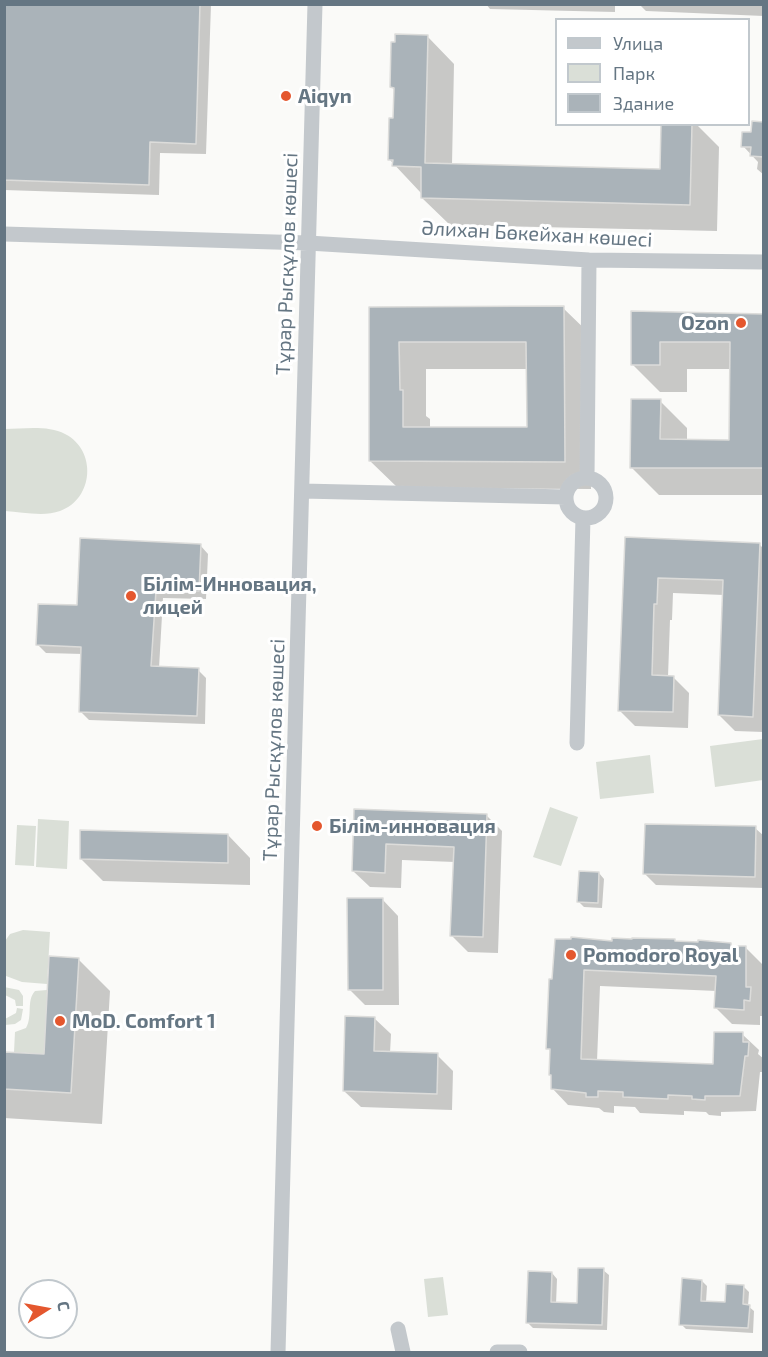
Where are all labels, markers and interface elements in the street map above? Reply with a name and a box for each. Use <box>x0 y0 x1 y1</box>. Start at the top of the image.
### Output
legend <box>555 18 750 126</box>
text: Улица <box>613 32 663 54</box>
text: Парк <box>613 62 655 84</box>
place label: Aiqyn <box>298 84 352 108</box>
marker: Aiqyn <box>279 89 293 103</box>
text: Здание <box>613 92 674 114</box>
street label: Тұрар Рысқұлов көшесі <box>271 152 303 376</box>
street label: Әлихан Бөкейхан көшесі <box>421 216 653 252</box>
place label: Ozon <box>681 311 729 335</box>
marker: Ozon <box>734 316 748 330</box>
place label: Білім-Инновация, лицей <box>143 572 317 619</box>
marker: Білім-Инновация, лицей <box>124 589 138 603</box>
street label: Тұрар Рысқұлов көшесі <box>258 638 290 862</box>
place label: Білім-инновация <box>329 814 496 838</box>
marker: Білім-инновация <box>310 819 324 833</box>
place label: Pomodoro Royal <box>583 943 738 967</box>
marker: Pomodoro Royal <box>564 948 578 962</box>
place label: МoD. Comfort 1 <box>72 1009 216 1033</box>
marker: МoD. Comfort 1 <box>53 1014 67 1028</box>
north arrow <box>18 1279 78 1339</box>
text: С <box>54 1299 74 1312</box>

